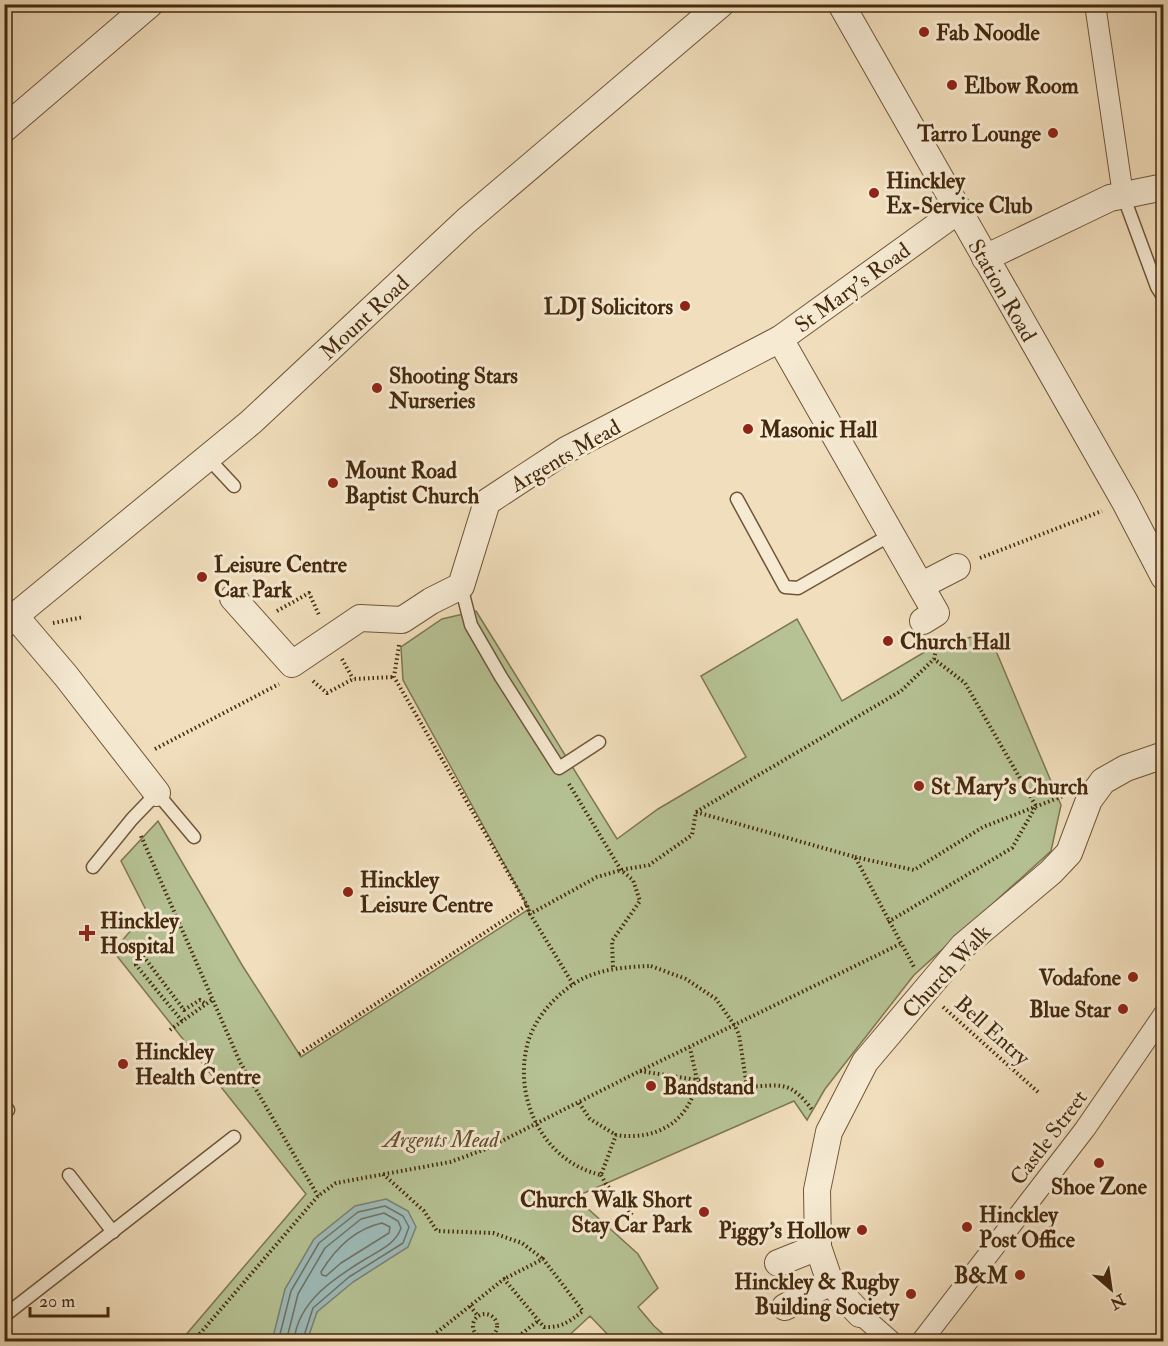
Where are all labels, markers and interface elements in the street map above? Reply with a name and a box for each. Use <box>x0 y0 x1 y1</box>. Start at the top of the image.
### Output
place label: Fab Noodle <box>936 19 1040 47</box>
marker: Fab Noodle <box>917 25 931 39</box>
place label: Elbow Room <box>964 72 1080 100</box>
marker: Elbow Room <box>945 78 959 92</box>
place label: Tarro Lounge <box>916 120 1042 149</box>
marker: Tarro Lounge <box>1046 126 1060 140</box>
place label: Hinckley Ex-Service Club <box>886 167 1033 220</box>
marker: Hinckley Ex-Service Club <box>867 186 881 200</box>
street label: Station Road <box>962 234 1043 347</box>
street label: St Mary's Road <box>789 236 916 339</box>
street label: Mount Road <box>314 269 415 366</box>
place label: LDJ Solicitors <box>544 293 673 322</box>
marker: LDJ Solicitors <box>678 299 692 313</box>
place label: Shooting Stars Nurseries <box>388 362 518 415</box>
marker: Shooting Stars Nurseries <box>370 381 384 395</box>
street label: Argents Mead <box>505 413 626 499</box>
place label: Masonic Hall <box>759 416 878 444</box>
marker: Masonic Hall <box>741 422 755 436</box>
place label: Mount Road Baptist Church <box>344 457 480 511</box>
marker: Mount Road Baptist Church <box>326 476 340 490</box>
place label: Leisure Centre Car Park <box>214 551 348 604</box>
marker: Leisure Centre Car Park <box>195 570 209 584</box>
place label: Church Hall <box>900 628 1011 656</box>
marker: Church Hall <box>881 634 895 648</box>
place label: St Mary's Church <box>931 773 1089 802</box>
marker: St Mary's Church <box>912 779 926 793</box>
place label: Hinckley Leisure Centre <box>360 866 494 919</box>
marker: Hinckley Leisure Centre <box>341 885 355 899</box>
place label: Hinckley Hospital <box>100 907 180 961</box>
street label: Church Walk <box>896 919 997 1024</box>
marker: Hinckley Hospital <box>78 924 96 942</box>
place label: Vodafone <box>1038 964 1122 992</box>
marker: Vodafone <box>1126 970 1140 984</box>
street label: Bell Entry <box>949 990 1036 1072</box>
place label: Blue Star <box>1029 996 1112 1024</box>
marker: Blue Star <box>1116 1002 1130 1016</box>
place label: Hinckley Health Centre <box>135 1038 262 1091</box>
marker: Hinckley Health Centre <box>116 1057 130 1071</box>
place label: Bandstand <box>663 1073 755 1101</box>
marker: Bandstand <box>644 1079 658 1093</box>
street label: Castle Street <box>1004 1084 1094 1191</box>
park label: Argents Mead <box>381 1126 500 1154</box>
marker: Shoe Zone <box>1092 1156 1106 1170</box>
place label: Shoe Zone <box>1051 1173 1148 1201</box>
place label: Church Walk Short Stay Car Park <box>520 1186 693 1240</box>
place label: Hinckley Post Office <box>979 1201 1076 1254</box>
marker: Church Walk Short Stay Car Park <box>697 1205 711 1219</box>
place label: Piggy's Hollow <box>718 1217 851 1246</box>
marker: Hinckley Post Office <box>960 1220 974 1234</box>
marker: Piggy's Hollow <box>855 1223 869 1237</box>
north arrow <box>1081 1259 1141 1319</box>
place label: B&M <box>954 1262 1008 1290</box>
place label: Hinckley & Rugby Building Society <box>734 1268 900 1322</box>
marker: B&M <box>1013 1268 1027 1282</box>
scale bar <box>30 1280 108 1318</box>
marker: Hinckley & Rugby Building Society <box>904 1287 918 1301</box>
text: N <box>1106 1289 1130 1314</box>
text: 20 m <box>39 1290 75 1313</box>

